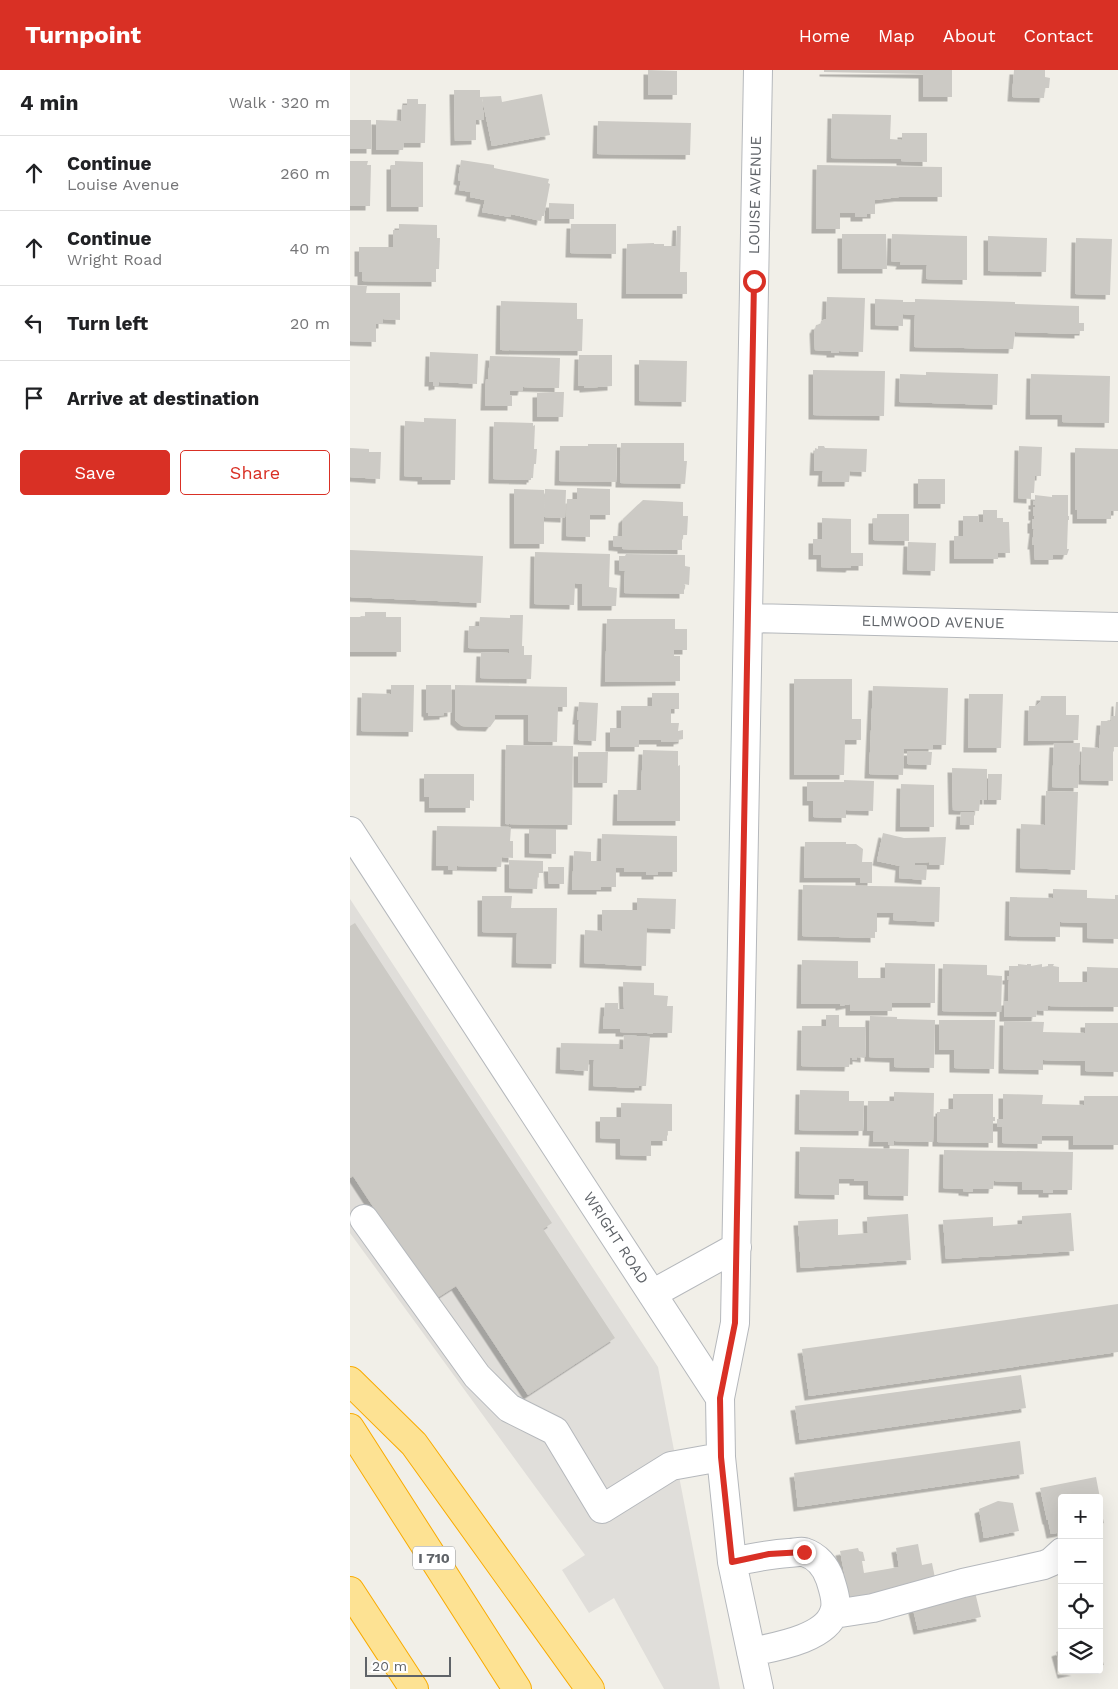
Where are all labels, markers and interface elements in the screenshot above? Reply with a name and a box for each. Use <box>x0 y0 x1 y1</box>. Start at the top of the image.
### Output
text: Turnpoint <box>25 21 141 49</box>
text: Home <box>799 25 850 46</box>
text: Map <box>878 25 915 46</box>
text: About <box>943 25 995 46</box>
text: Contact <box>1023 25 1093 46</box>
text: 4 min <box>20 90 78 115</box>
text: Walk · 320 m <box>229 93 330 112</box>
street label: LOUISE AVENUE <box>745 136 765 254</box>
text: Continue <box>67 152 151 175</box>
icon: ahead <box>20 159 48 187</box>
text: 260 m <box>280 164 330 183</box>
text: Louise Avenue <box>67 175 179 194</box>
text: Continue <box>67 227 151 250</box>
icon: ahead <box>20 234 48 262</box>
text: 40 m <box>290 239 330 258</box>
text: Wright Road <box>67 250 162 269</box>
route start <box>743 270 766 293</box>
icon: left <box>20 309 48 337</box>
text: Turn left <box>67 312 148 335</box>
text: 20 m <box>290 314 330 333</box>
icon: arrive <box>20 384 48 412</box>
text: Arrive at destination <box>67 387 259 410</box>
button: Save <box>20 450 170 495</box>
button: Share <box>180 450 330 495</box>
street label: ELMWOOD AVENUE <box>861 612 1005 632</box>
street label: WRIGHT ROAD <box>580 1189 652 1287</box>
map controls <box>1058 1494 1103 1674</box>
button: + <box>1058 1494 1103 1539</box>
button: − <box>1058 1539 1103 1584</box>
route end <box>793 1541 816 1564</box>
road number: I 710 <box>413 1546 455 1570</box>
button: locate <box>1058 1584 1103 1629</box>
button: layers <box>1058 1629 1103 1674</box>
scale bar <box>365 1654 451 1677</box>
text: 20 m <box>372 1658 407 1674</box>

